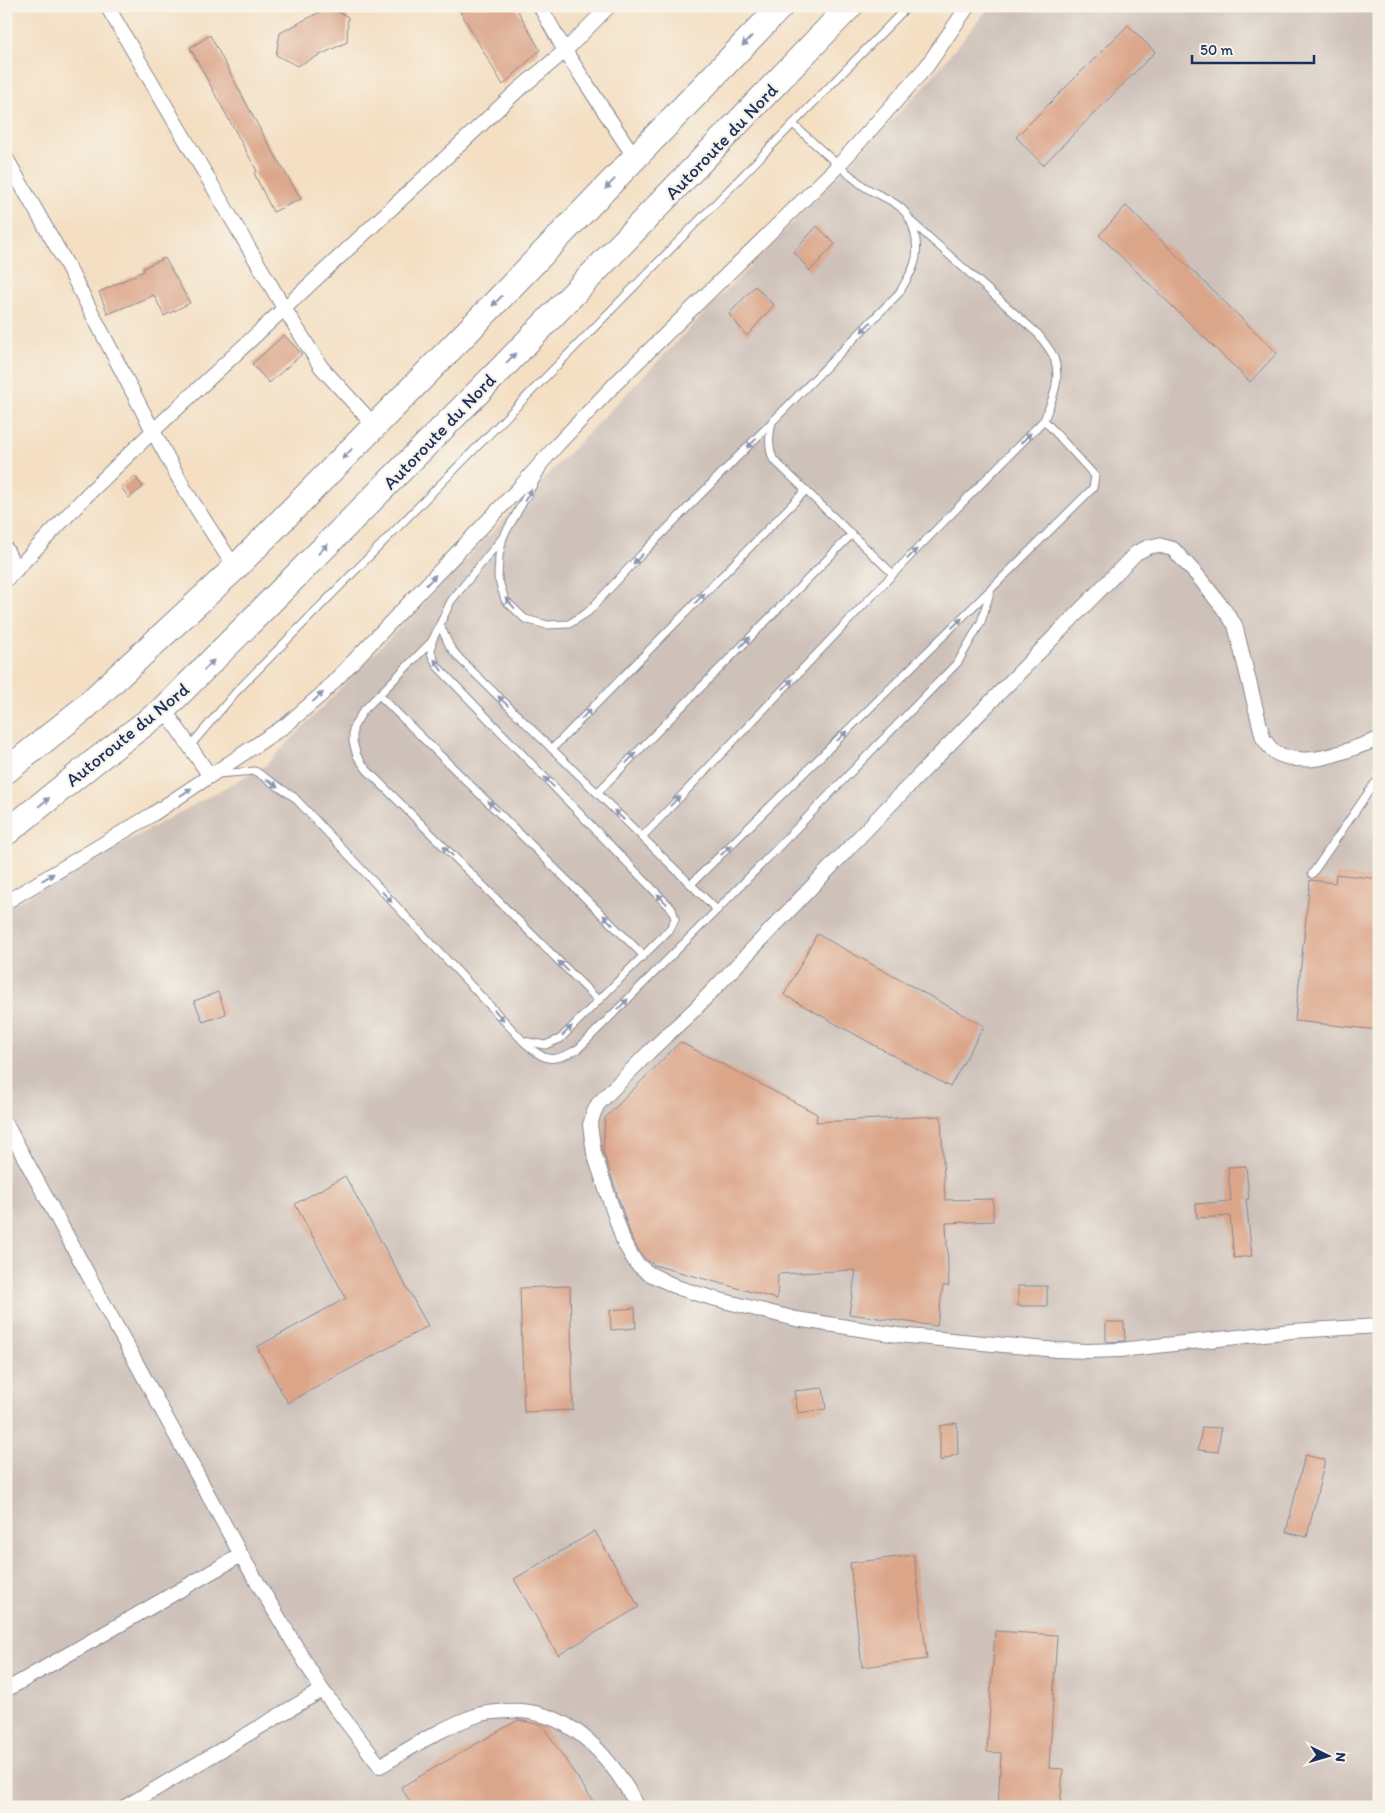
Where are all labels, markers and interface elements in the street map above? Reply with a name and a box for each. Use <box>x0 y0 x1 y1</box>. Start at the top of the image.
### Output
scale bar <box>1192 32 1315 64</box>
one-way arrow <box>741 35 753 47</box>
text: 50 m <box>1200 41 1233 59</box>
street label: Autoroute du Nord <box>660 78 783 204</box>
one-way arrow <box>604 177 616 189</box>
one-way arrow <box>492 294 504 306</box>
one-way arrow <box>860 320 872 332</box>
one-way arrow <box>505 353 517 365</box>
street label: Autoroute du Nord <box>378 368 501 494</box>
one-way arrow <box>1020 432 1032 444</box>
one-way arrow <box>746 436 758 448</box>
one-way arrow <box>341 448 353 460</box>
one-way arrow <box>523 488 532 501</box>
one-way arrow <box>317 543 329 555</box>
one-way arrow <box>906 548 918 560</box>
one-way arrow <box>632 552 644 564</box>
one-way arrow <box>425 574 437 586</box>
one-way arrow <box>694 592 706 604</box>
one-way arrow <box>504 597 515 610</box>
one-way arrow <box>951 617 963 629</box>
one-way arrow <box>739 636 751 648</box>
one-way arrow <box>433 658 442 672</box>
one-way arrow <box>203 659 215 671</box>
street label: Autoroute du Nord <box>61 677 194 791</box>
one-way arrow <box>782 678 794 690</box>
one-way arrow <box>311 691 323 703</box>
one-way arrow <box>498 695 510 707</box>
one-way arrow <box>580 708 592 720</box>
one-way arrow <box>835 731 847 743</box>
one-way arrow <box>625 752 637 764</box>
one-way arrow <box>544 777 556 789</box>
one-way arrow <box>266 778 279 787</box>
one-way arrow <box>180 787 193 797</box>
one-way arrow <box>669 796 681 808</box>
one-way arrow <box>37 797 50 808</box>
one-way arrow <box>487 800 499 812</box>
one-way arrow <box>614 809 626 821</box>
one-way arrow <box>719 844 731 856</box>
one-way arrow <box>443 846 455 858</box>
one-way arrow <box>42 872 55 881</box>
one-way arrow <box>381 890 393 902</box>
one-way arrow <box>657 894 669 906</box>
one-way arrow <box>603 915 615 927</box>
one-way arrow <box>558 960 570 972</box>
one-way arrow <box>617 998 629 1010</box>
one-way arrow <box>493 1009 505 1021</box>
one-way arrow <box>561 1026 573 1038</box>
north arrow <box>1302 1730 1352 1780</box>
text: N <box>1332 1752 1349 1763</box>

